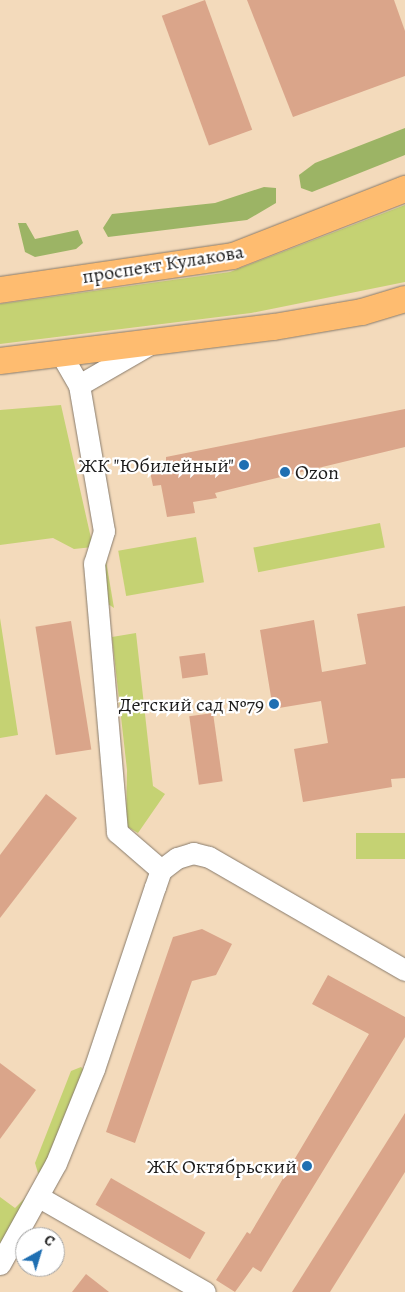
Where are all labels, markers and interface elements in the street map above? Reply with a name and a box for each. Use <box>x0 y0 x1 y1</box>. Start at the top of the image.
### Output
street label: проспект Кулакова <box>80 239 246 289</box>
place label: ЖК "Юбилейный" <box>78 453 234 477</box>
marker: ЖК "Юбилейный" <box>238 459 250 471</box>
place label: Ozon <box>295 460 339 484</box>
marker: Ozon <box>279 466 291 478</box>
place label: Детский сад №79 <box>119 692 264 716</box>
marker: Детский сад №79 <box>268 698 280 710</box>
place label: ЖК Октябрьский <box>147 1154 297 1178</box>
marker: ЖК Октябрьский <box>301 1160 313 1172</box>
north arrow <box>15 1227 65 1277</box>
text: С <box>40 1231 58 1251</box>

